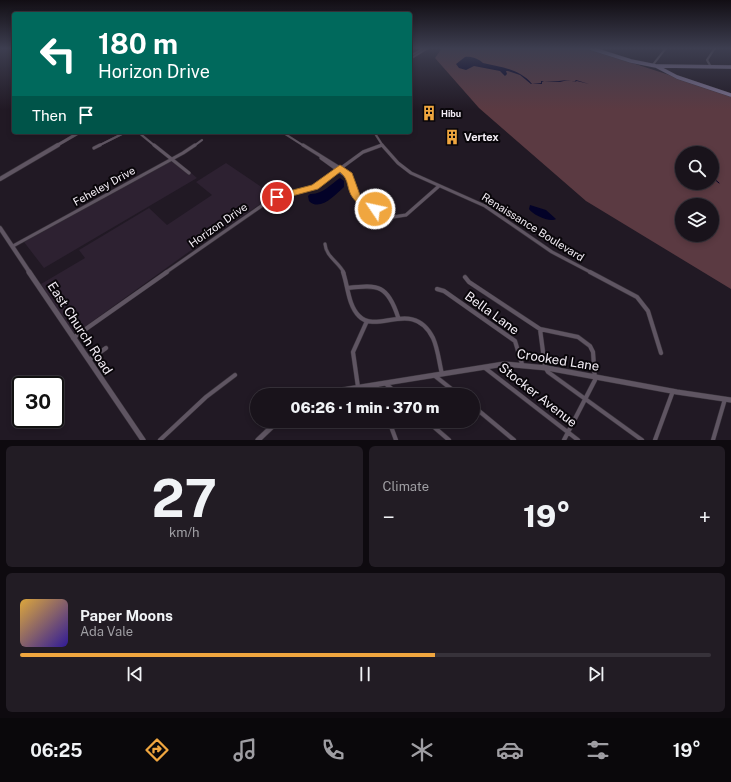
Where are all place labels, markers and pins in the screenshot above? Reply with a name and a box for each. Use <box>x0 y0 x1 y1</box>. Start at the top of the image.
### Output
building icon: Hibu <box>420 104 438 122</box>
place label: Hibu <box>441 108 461 119</box>
building icon: Vertex <box>443 128 461 146</box>
place label: Vertex <box>464 131 499 143</box>
pin <box>260 180 294 214</box>

